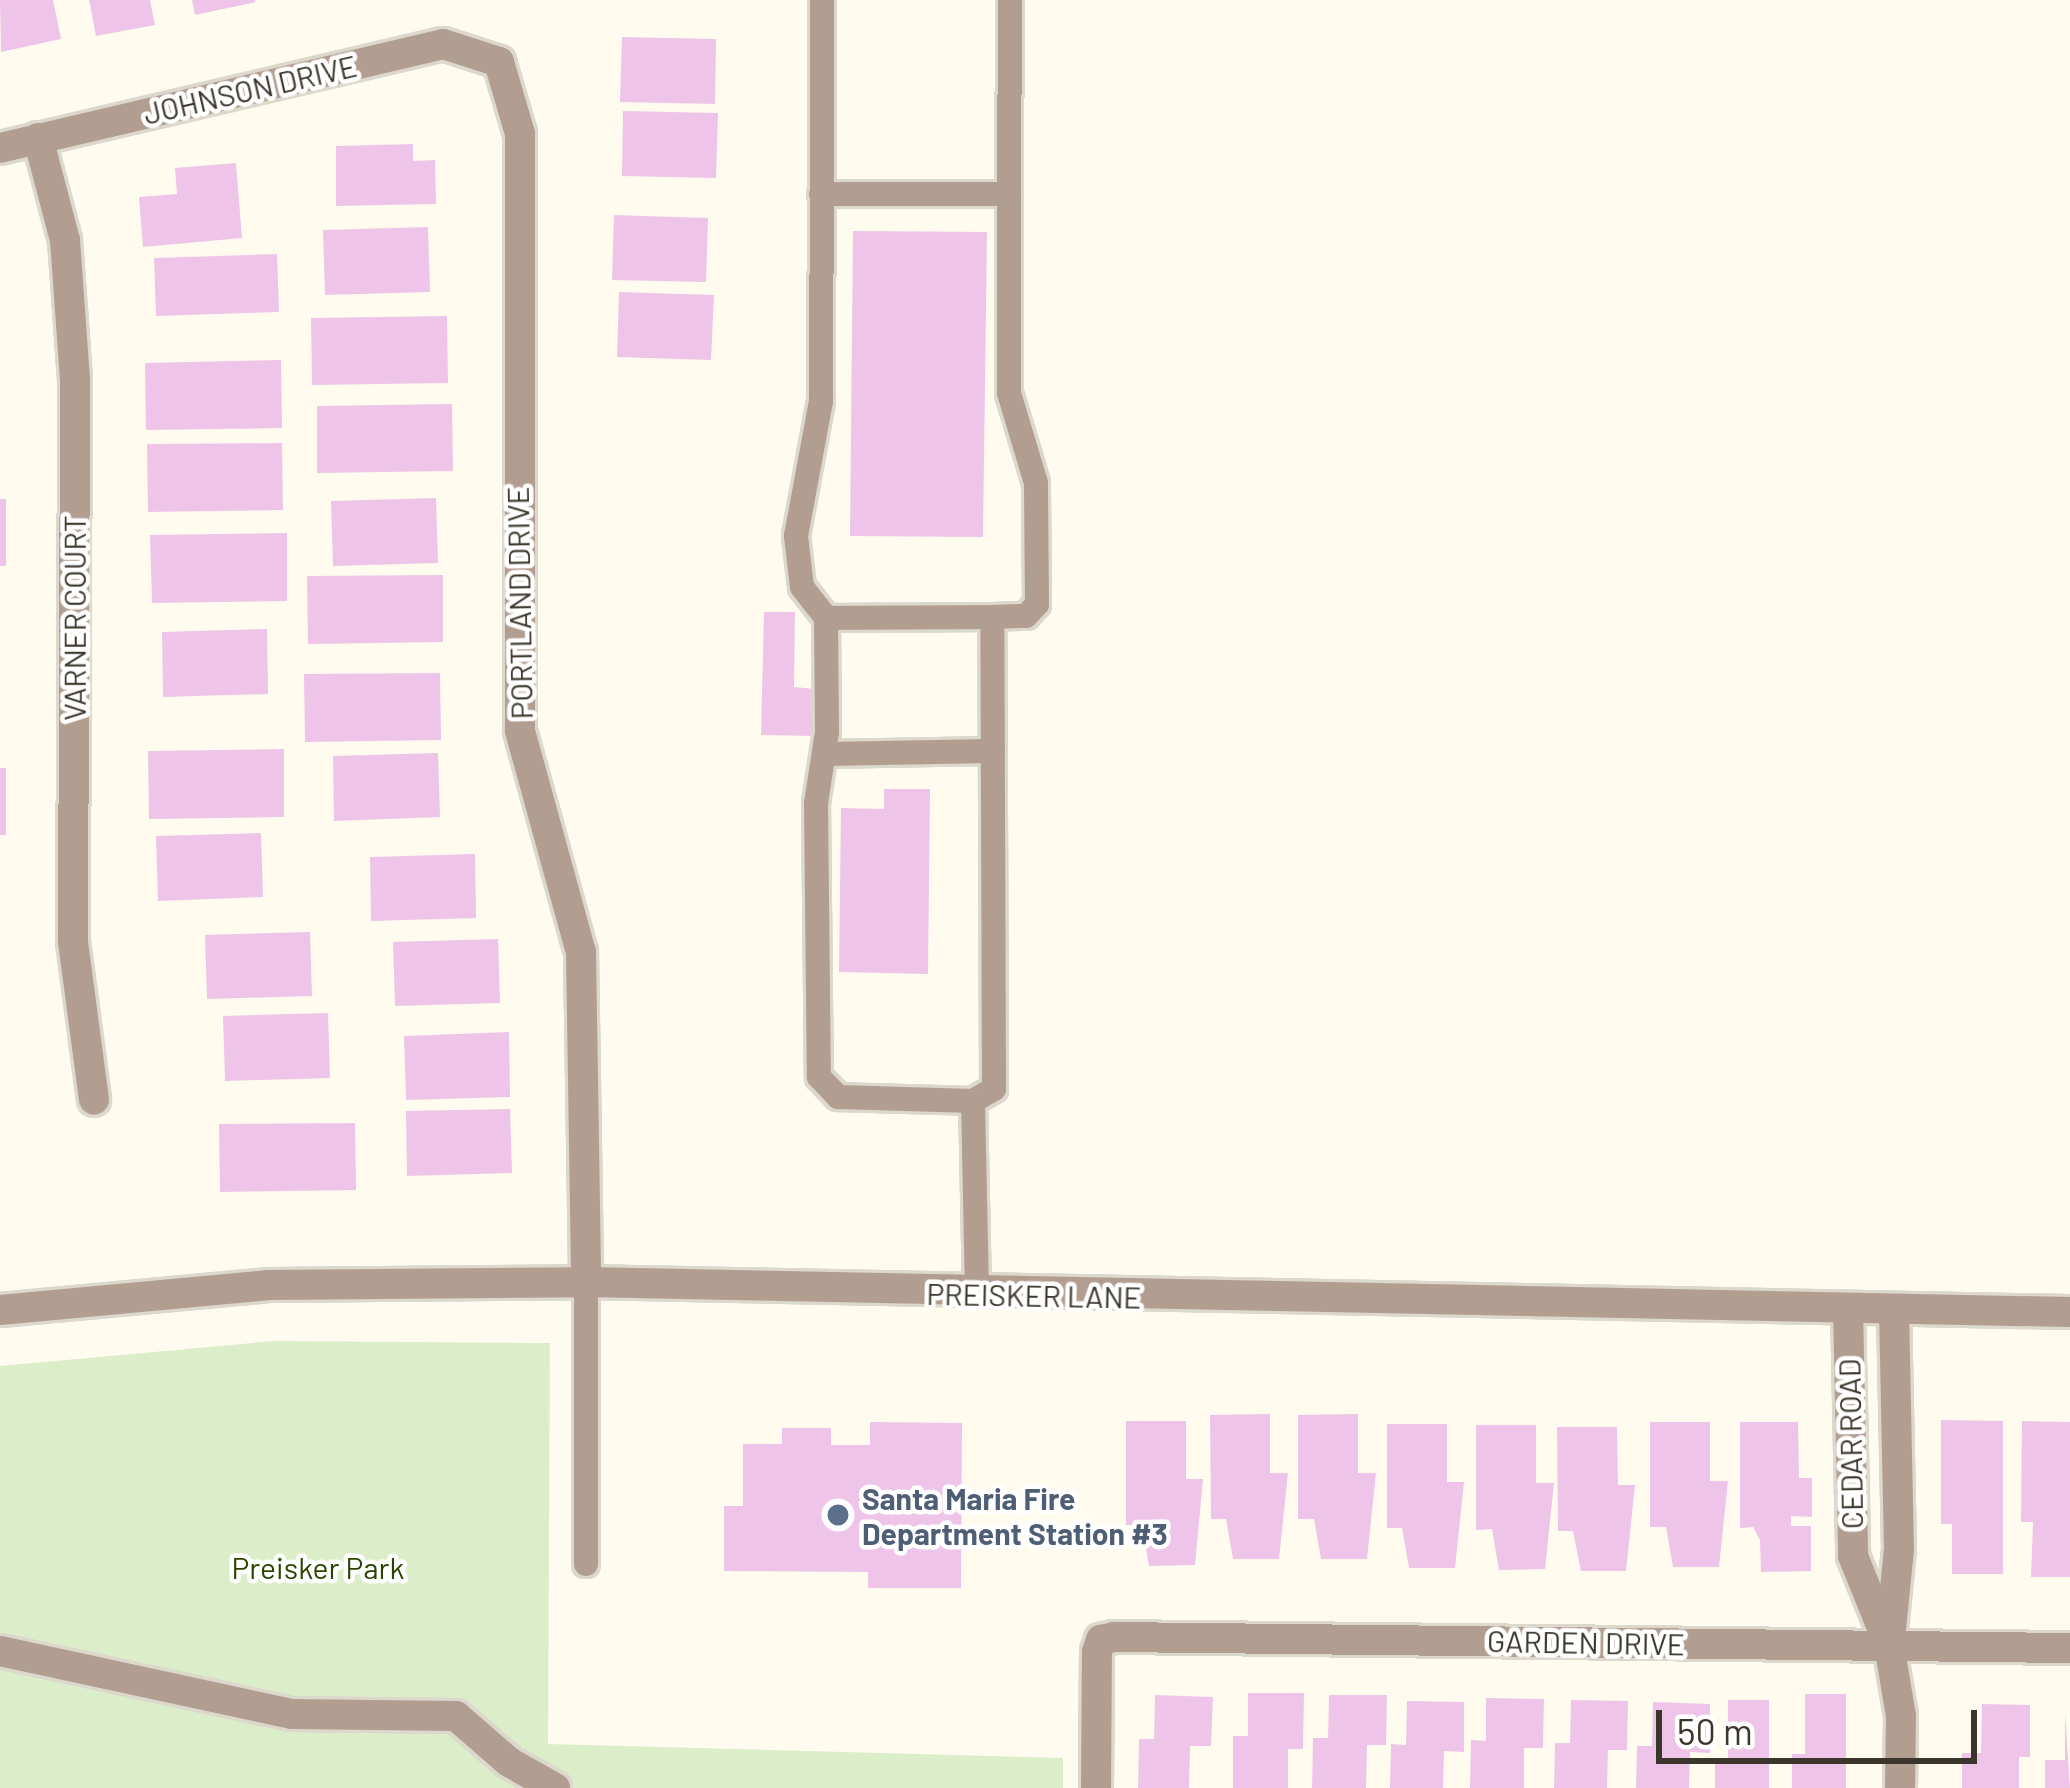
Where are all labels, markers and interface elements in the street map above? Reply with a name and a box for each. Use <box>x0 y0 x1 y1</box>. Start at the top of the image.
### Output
street label: JOHNSON DRIVE <box>140 47 360 131</box>
street label: PORTLAND DRIVE <box>499 486 539 720</box>
street label: VARNER COURT <box>56 515 92 721</box>
street label: PREISKER LANE <box>926 1275 1142 1315</box>
street label: CEDAR ROAD <box>1831 1358 1869 1530</box>
place label: Santa Maria Fire Department Station #3 <box>862 1480 1168 1550</box>
marker: Santa Maria Fire Department Station #3 <box>825 1502 851 1528</box>
park label: Preisker Park <box>232 1549 404 1585</box>
street label: GARDEN DRIVE <box>1487 1622 1685 1662</box>
scale bar <box>1662 1686 1983 1760</box>
text: 50 m <box>1677 1709 1753 1752</box>

